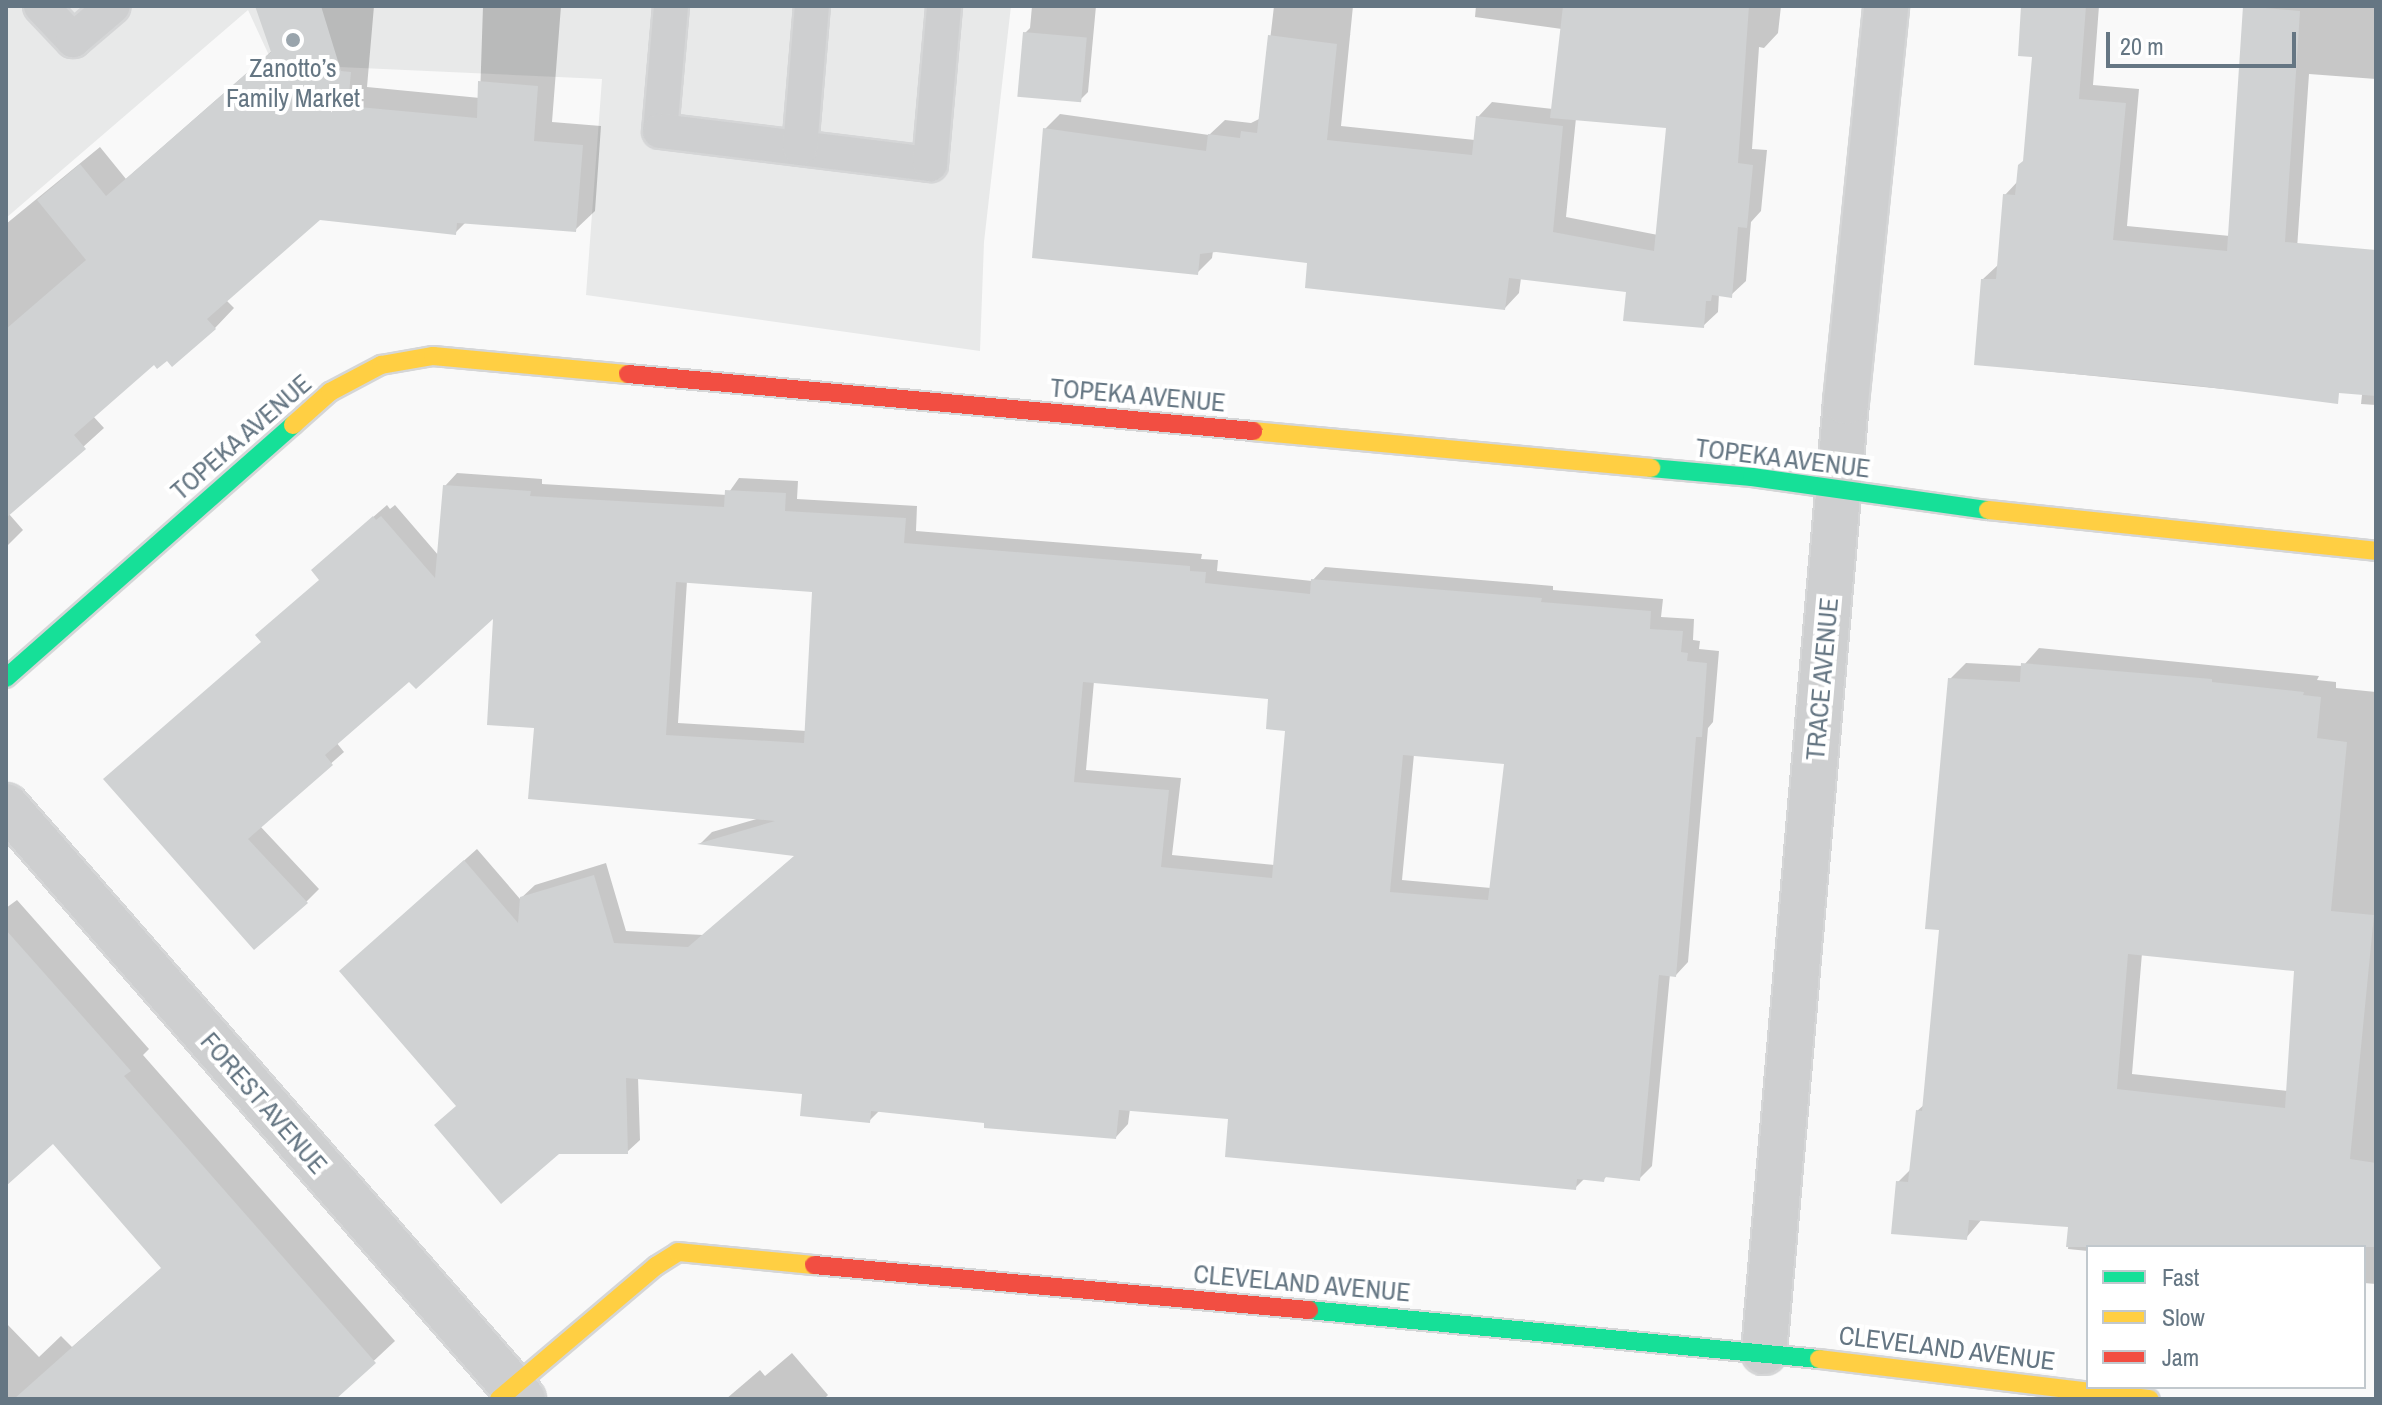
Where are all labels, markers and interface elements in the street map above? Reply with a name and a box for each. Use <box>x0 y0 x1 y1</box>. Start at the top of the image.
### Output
scale bar <box>2110 16 2300 66</box>
text: 20 m <box>2120 30 2164 62</box>
marker: Zanotto’s Family Market <box>284 31 302 49</box>
place label: Zanotto’s Family Market <box>226 52 360 114</box>
street label: TOPEKA AVENUE <box>164 367 318 507</box>
street label: TOPEKA AVENUE <box>1048 372 1228 418</box>
street label: TOPEKA AVENUE <box>1693 432 1873 484</box>
street label: TRACE AVENUE <box>1799 596 1845 762</box>
street label: FOREST AVENUE <box>194 1025 334 1181</box>
legend <box>2086 1245 2366 1389</box>
street label: CLEVELAND AVENUE <box>1192 1258 1412 1308</box>
text: Fast <box>2162 1261 2199 1293</box>
text: Slow <box>2162 1301 2205 1333</box>
street label: CLEVELAND AVENUE <box>1837 1319 2057 1377</box>
text: Jam <box>2162 1341 2199 1373</box>

